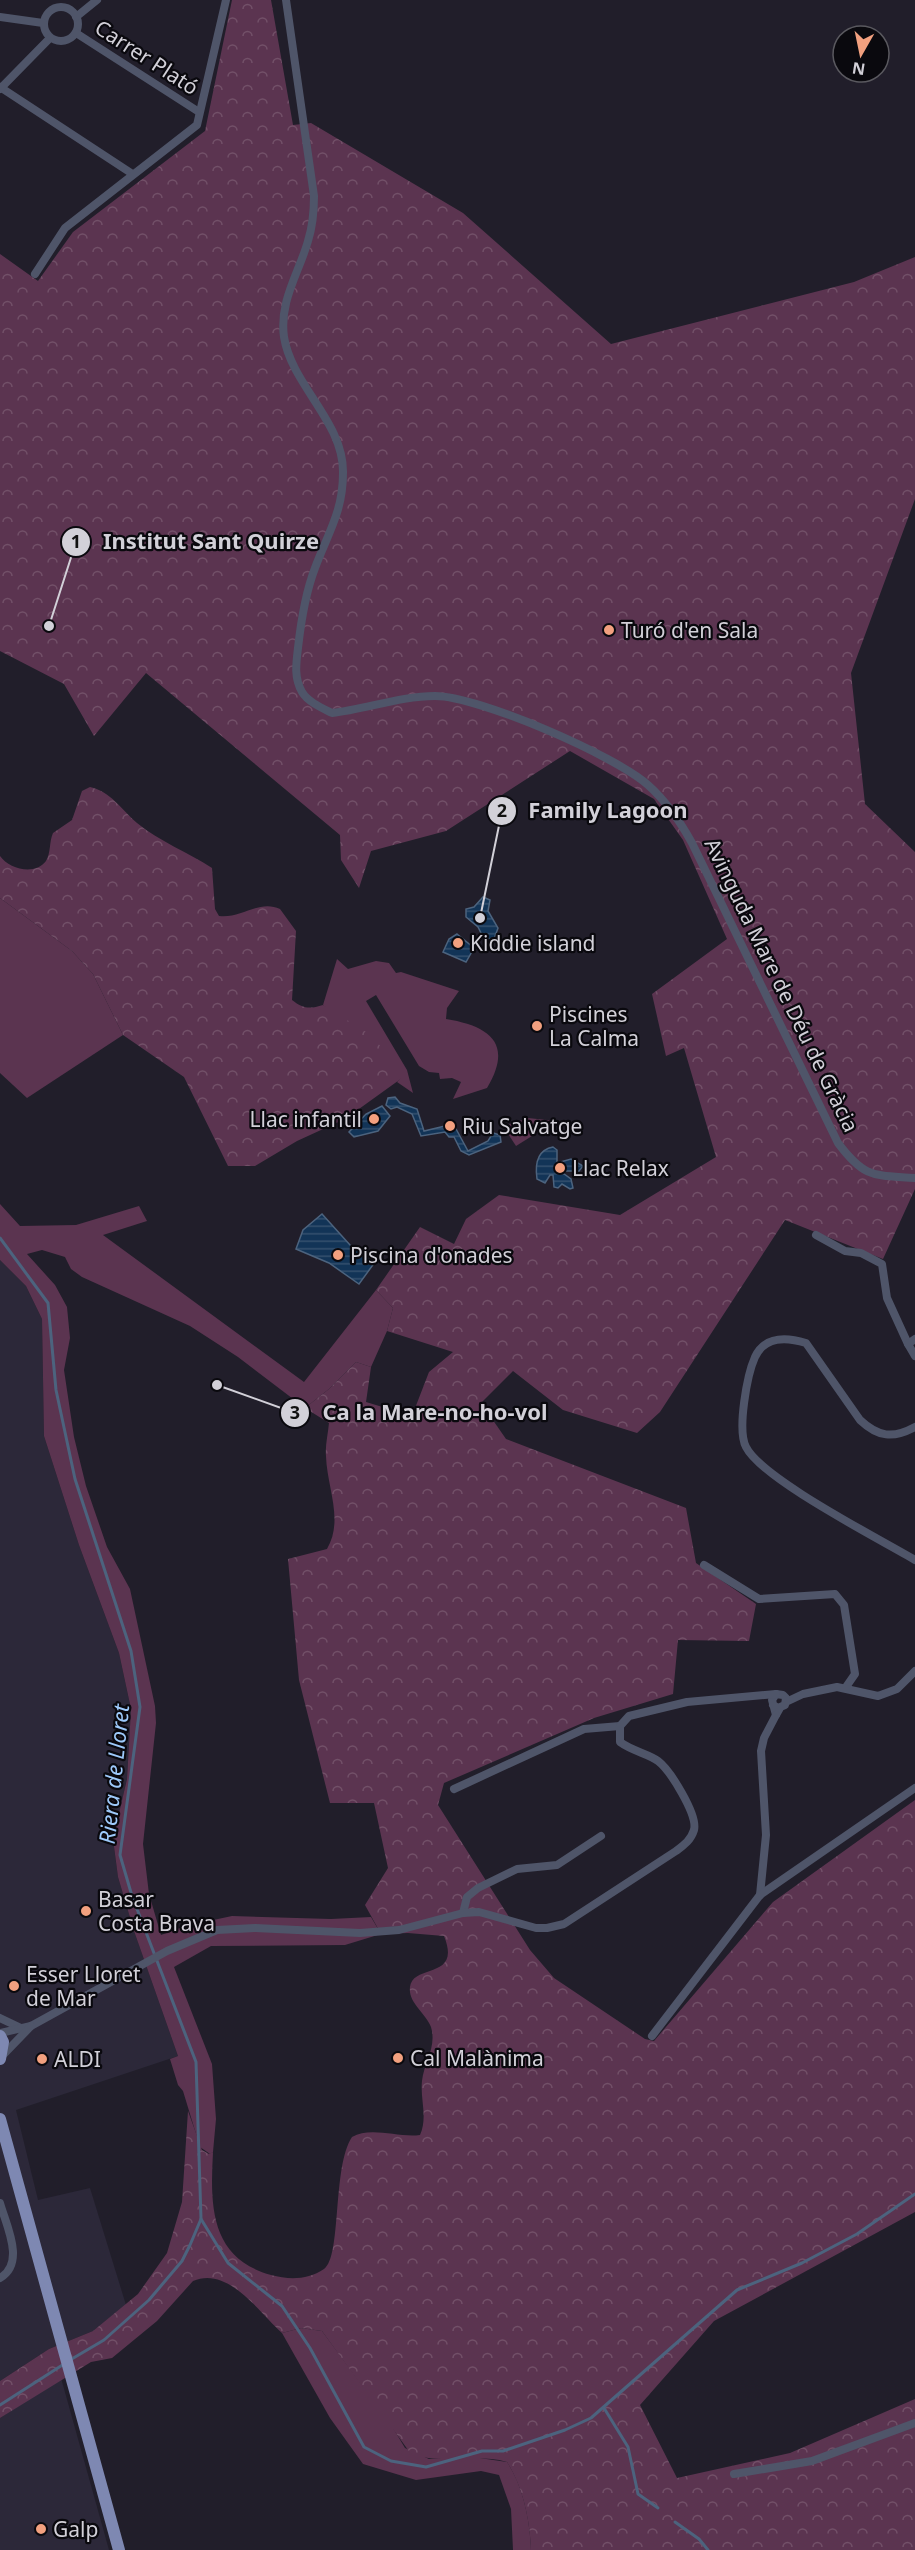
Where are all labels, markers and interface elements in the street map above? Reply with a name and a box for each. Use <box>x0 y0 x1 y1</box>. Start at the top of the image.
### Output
street label: Carrer Plató <box>90 13 204 101</box>
north arrow <box>831 24 891 84</box>
text: N <box>851 57 867 81</box>
callout: Institut Sant Quirze <box>61 522 331 562</box>
text: Institut Sant Quirze <box>103 525 319 555</box>
text: 1 <box>71 529 81 553</box>
place label: Turó d'en Sala <box>621 616 758 644</box>
marker: Turó d'en Sala <box>602 623 616 637</box>
callout: Family Lagoon <box>487 791 700 831</box>
text: Family Lagoon <box>528 794 688 824</box>
text: 2 <box>497 798 507 822</box>
street label: Avinguda Mare de Déu de Gràcia <box>698 833 866 1137</box>
place label: Kiddie island <box>470 929 596 957</box>
marker: Kiddie island <box>451 936 465 950</box>
place label: Piscines La Calma <box>549 1000 639 1052</box>
marker: Piscines La Calma <box>530 1019 544 1033</box>
place label: Llac infantil <box>249 1105 362 1133</box>
marker: Llac infantil <box>367 1112 381 1126</box>
place label: Riu Salvatge <box>462 1112 582 1140</box>
marker: Riu Salvatge <box>443 1119 457 1133</box>
place label: Llac Relax <box>572 1154 669 1182</box>
marker: Llac Relax <box>553 1161 567 1175</box>
place label: Piscina d'onades <box>350 1241 513 1269</box>
marker: Piscina d'onades <box>331 1248 345 1262</box>
callout: Ca la Mare-no-ho-vol <box>280 1393 559 1433</box>
text: Ca la Mare-no-ho-vol <box>322 1396 548 1426</box>
text: 3 <box>290 1400 300 1424</box>
water label: Riera de Lloret <box>91 1701 135 1845</box>
place label: Basar Costa Brava <box>98 1885 215 1937</box>
marker: Basar Costa Brava <box>79 1904 93 1918</box>
place label: Esser Lloret de Mar <box>26 1960 141 2012</box>
marker: Esser Lloret de Mar <box>7 1979 21 1993</box>
place label: Cal Malànima <box>410 2044 544 2072</box>
place label: ALDI <box>54 2045 101 2073</box>
marker: Cal Malànima <box>391 2051 405 2065</box>
marker: ALDI <box>35 2052 49 2066</box>
place label: Galp <box>53 2515 98 2543</box>
marker: Galp <box>34 2522 48 2536</box>

